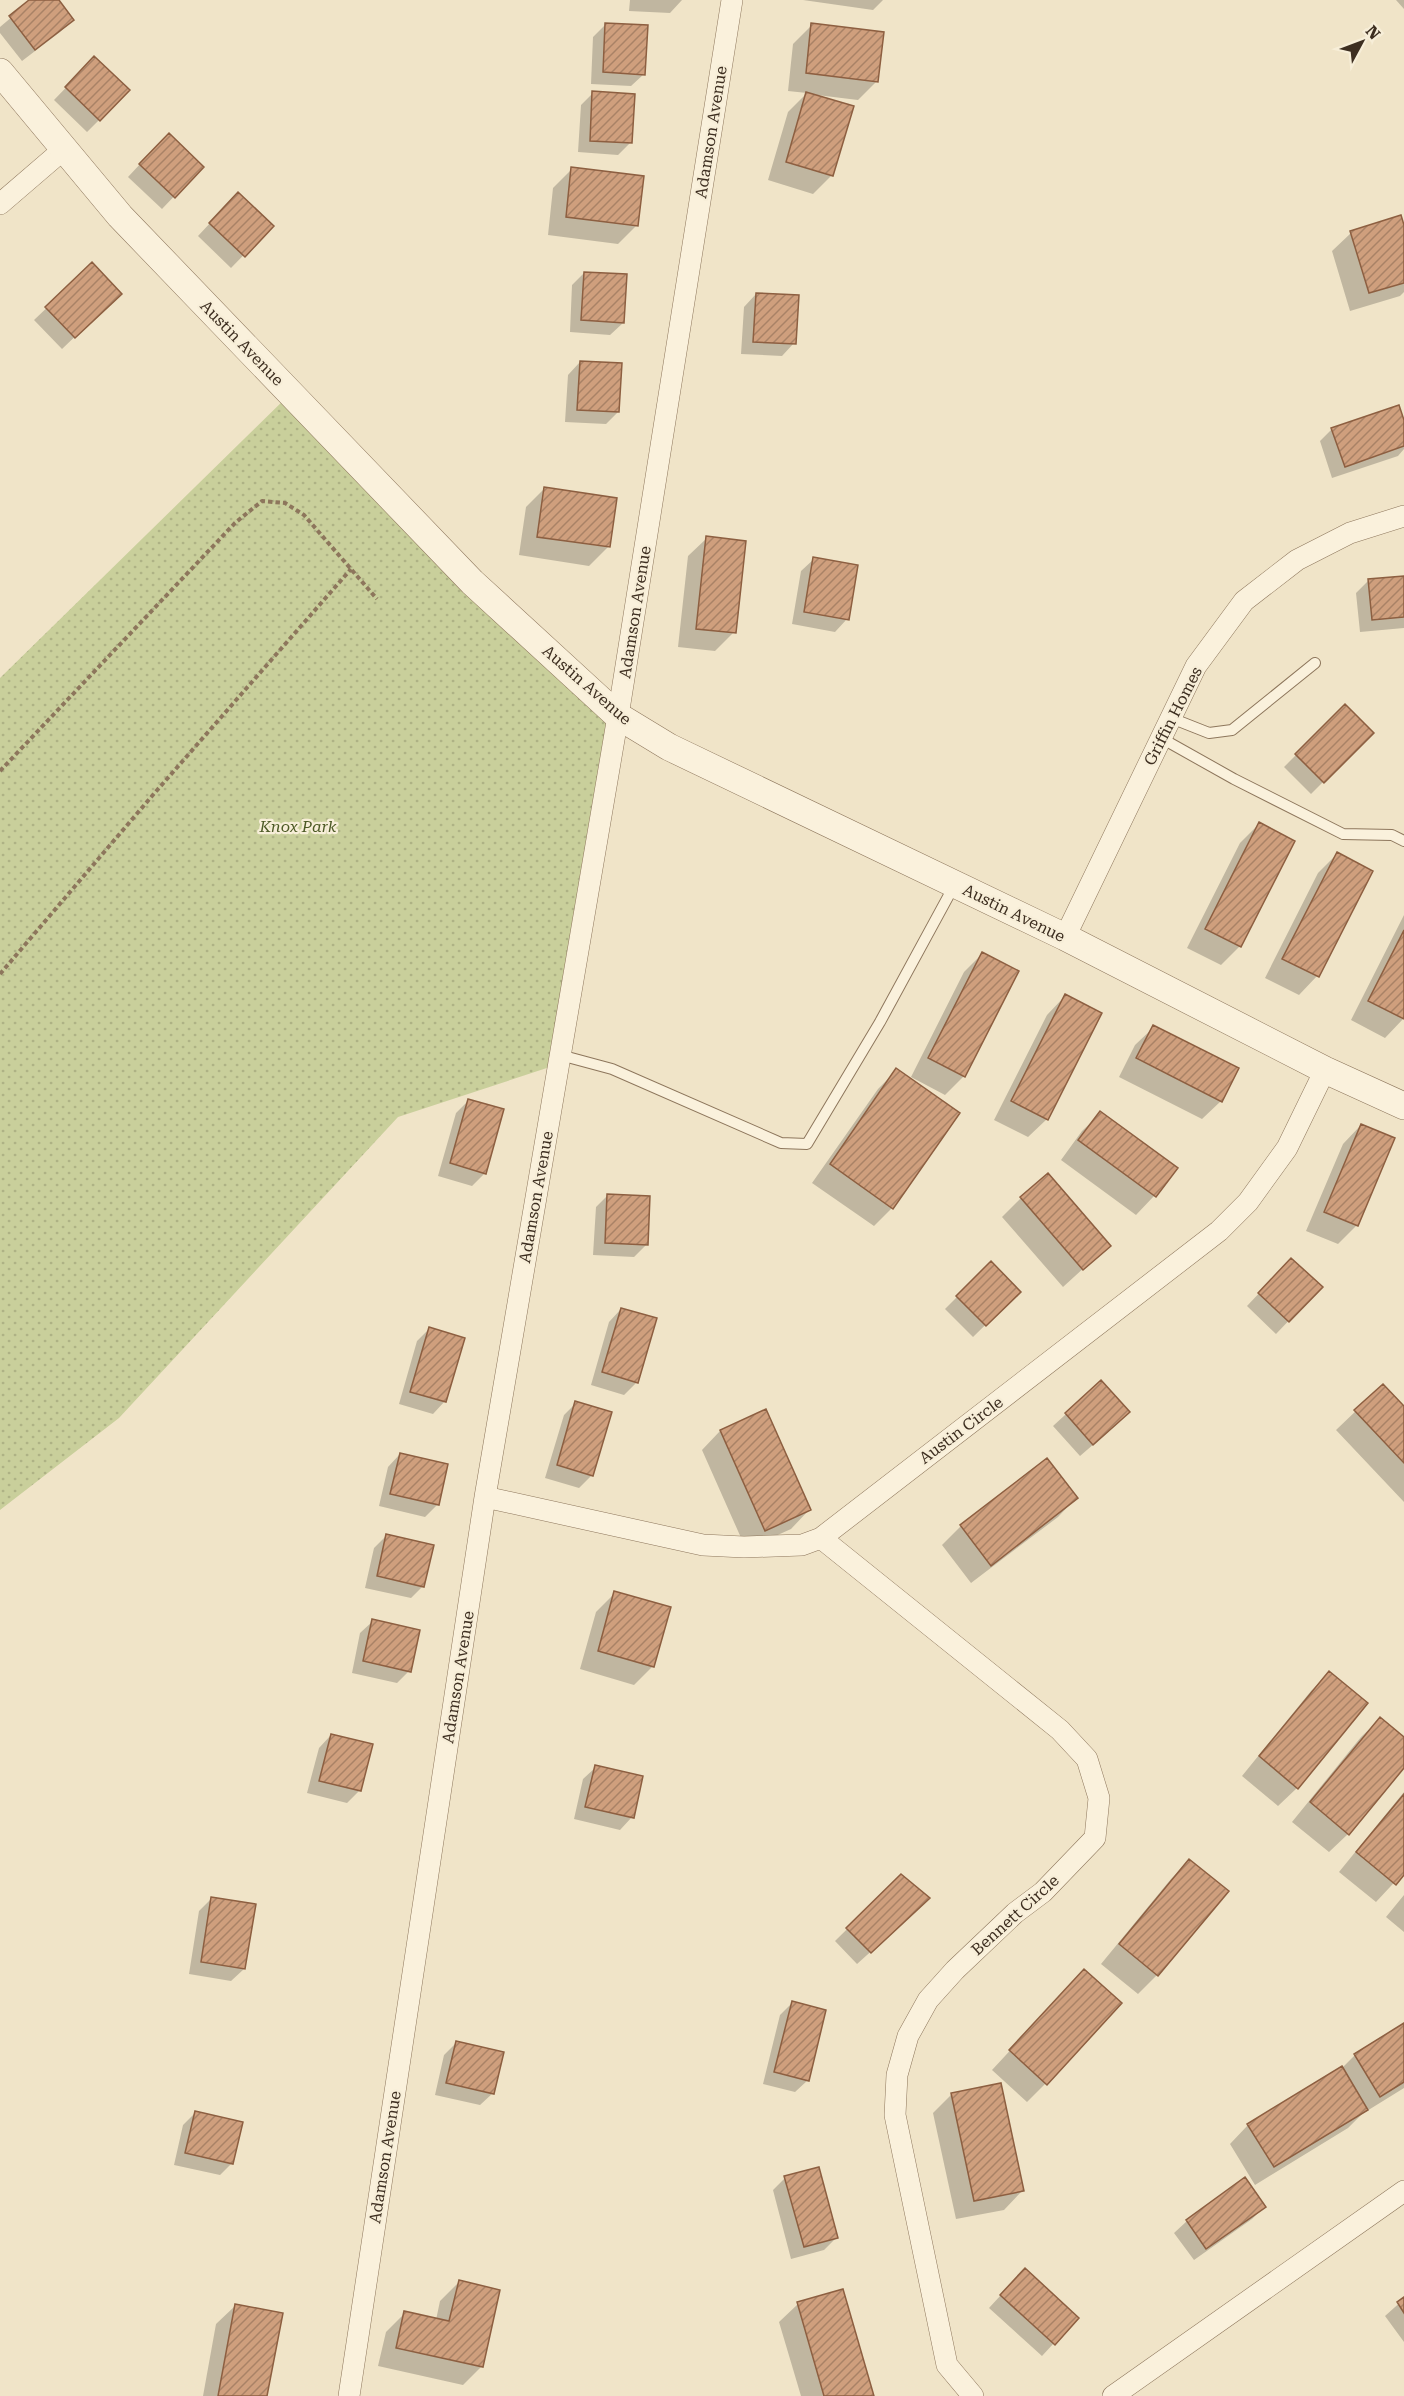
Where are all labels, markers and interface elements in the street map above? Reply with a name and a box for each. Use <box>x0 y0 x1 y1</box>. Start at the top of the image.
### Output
north arrow <box>1332 12 1392 72</box>
text: N <box>1362 22 1384 43</box>
street label: Adamson Avenue <box>691 64 731 200</box>
street label: Austin Avenue <box>196 296 288 390</box>
street label: Adamson Avenue <box>615 544 655 680</box>
street label: Austin Avenue <box>539 641 635 729</box>
street label: Griffin Homes <box>1140 663 1206 769</box>
park label: Knox Park <box>258 817 337 836</box>
street label: Austin Avenue <box>960 880 1068 946</box>
street label: Adamson Avenue <box>515 1129 557 1265</box>
street label: Austin Circle <box>915 1392 1007 1468</box>
street label: Adamson Avenue <box>438 1609 478 1745</box>
street label: Bennett Circle <box>967 1871 1063 1959</box>
street label: Adamson Avenue <box>365 2089 405 2225</box>

